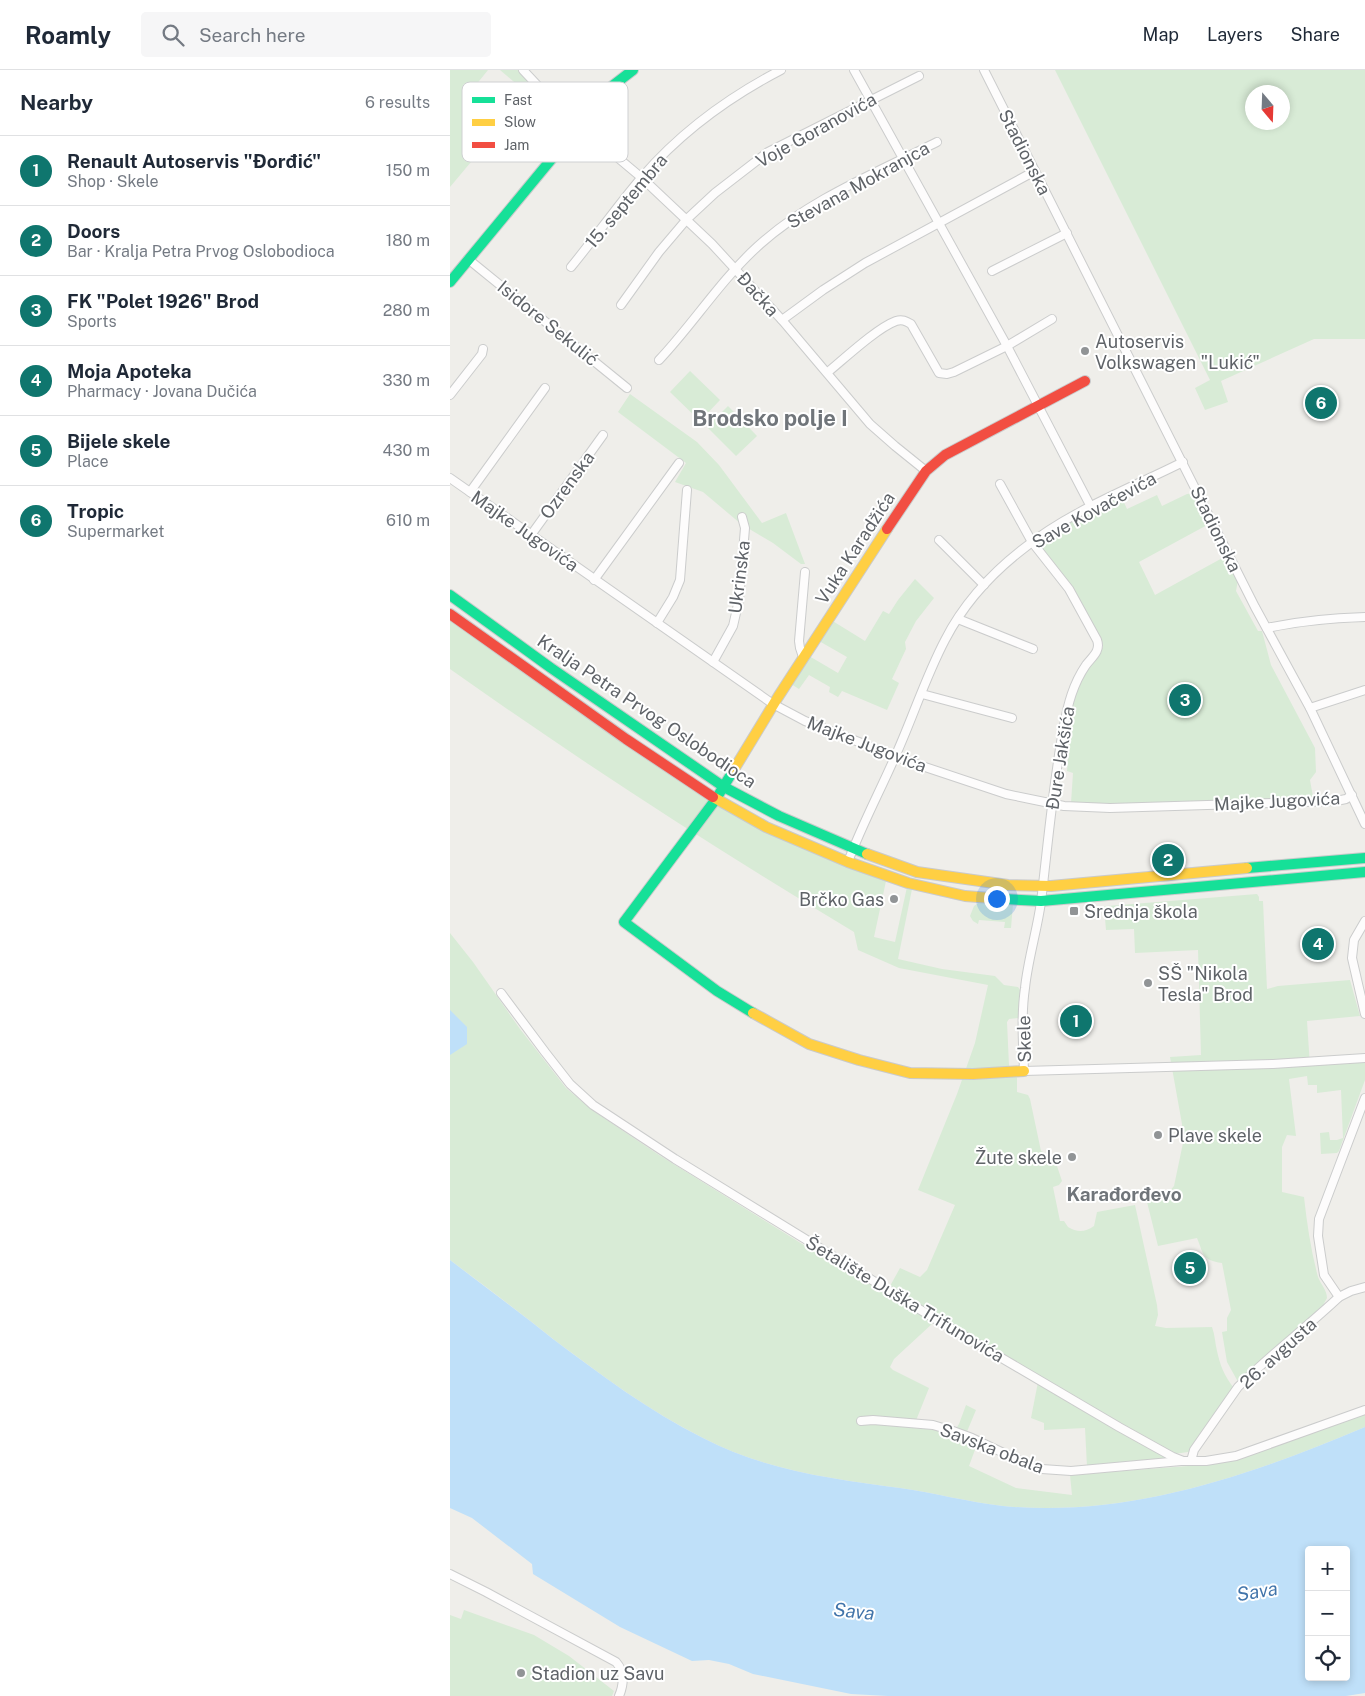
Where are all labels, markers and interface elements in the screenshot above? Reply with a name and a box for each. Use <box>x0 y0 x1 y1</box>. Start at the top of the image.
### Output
search box <box>141 12 491 57</box>
text: Roamly <box>25 21 111 49</box>
icon: search <box>159 21 187 49</box>
text: Search here <box>199 24 306 46</box>
text: Map <box>1143 24 1179 45</box>
text: Layers <box>1207 24 1263 45</box>
text: Share <box>1291 24 1340 45</box>
legend <box>462 82 628 162</box>
north arrow <box>1245 85 1290 130</box>
street label: Voje Goranovića <box>752 88 880 172</box>
text: Nearby <box>20 90 93 115</box>
text: Fast <box>504 92 532 108</box>
text: 6 results <box>365 93 430 112</box>
street label: Stadionska <box>994 106 1056 198</box>
text: Slow <box>504 114 536 130</box>
text: Jam <box>504 137 529 153</box>
street label: Stevana Mokranjca <box>783 137 933 233</box>
text: Renault Autoservis "Đorđić" <box>67 150 321 172</box>
street label: 15. septembra <box>580 150 672 252</box>
text: 1 <box>33 161 39 180</box>
text: 150 m <box>386 161 430 180</box>
text: Shop · Skele <box>67 172 159 191</box>
text: Doors <box>67 220 120 242</box>
text: 2 <box>31 231 41 250</box>
text: 180 m <box>386 231 430 250</box>
text: Bar · Kralja Petra Prvog Oslobodioca <box>67 242 335 261</box>
street label: Đačka <box>733 268 783 320</box>
street label: Isidore Sekulić <box>494 276 602 370</box>
text: FK "Polet 1926" Brod <box>67 290 259 312</box>
text: 3 <box>31 301 41 320</box>
text: 280 m <box>383 301 430 320</box>
text: Sports <box>67 312 117 331</box>
place label: Autoservis Volkswagen "Lukić" <box>1095 331 1260 373</box>
marker: Autoservis Volkswagen "Lukić" <box>1079 345 1091 357</box>
text: Moja Apoteka <box>67 360 192 382</box>
text: 4 <box>31 371 41 390</box>
text: 330 m <box>383 371 430 390</box>
text: Pharmacy · Jovana Dučića <box>67 382 257 401</box>
pin: 6 <box>1305 384 1337 422</box>
district label: Brodsko polje I <box>692 405 848 431</box>
text: Bijele skele <box>67 430 170 452</box>
text: 5 <box>31 441 41 460</box>
text: 430 m <box>382 441 430 460</box>
street label: Ozrenska <box>536 447 598 523</box>
text: Place <box>67 452 109 471</box>
street label: Save Kovačevića <box>1028 467 1160 553</box>
street label: Stadionska <box>1186 482 1246 576</box>
street label: Majke Jugovića <box>467 486 583 576</box>
street label: Vuka Karadžića <box>811 488 899 608</box>
text: Tropic <box>67 500 124 522</box>
text: 6 <box>31 511 41 530</box>
text: 610 m <box>386 511 430 530</box>
text: Supermarket <box>67 522 164 541</box>
street label: Ukrinska <box>724 539 754 615</box>
street label: Kralja Petra Prvog Oslobodioca <box>534 630 760 792</box>
pin: 3 <box>1169 681 1201 719</box>
street label: Đure Jakšića <box>1041 705 1079 811</box>
street label: Majke Jugovića <box>804 712 930 776</box>
street label: Majke Jugovića <box>1213 787 1341 815</box>
pin: 2 <box>1152 841 1184 879</box>
your location <box>984 886 1010 912</box>
place label: Brčko Gas <box>799 889 884 910</box>
marker: Brčko Gas <box>888 893 900 905</box>
place label: Srednja škola <box>1084 901 1198 922</box>
marker: Srednja škola <box>1068 905 1080 917</box>
pin: 4 <box>1302 925 1334 963</box>
place label: SŠ "Nikola Tesla" Brod <box>1158 963 1253 1005</box>
marker: SŠ "Nikola Tesla" Brod <box>1142 977 1154 989</box>
pin: 1 <box>1060 1002 1092 1040</box>
street label: Skele <box>1013 1015 1035 1063</box>
place label: Plave skele <box>1168 1125 1262 1146</box>
marker: Plave skele <box>1152 1129 1164 1141</box>
place label: Žute skele <box>975 1147 1062 1168</box>
marker: Žute skele <box>1066 1151 1078 1163</box>
district label: Karađorđevo <box>1066 1183 1182 1205</box>
street label: Šetalište Duška Trifunovića <box>802 1231 1008 1367</box>
pin: 5 <box>1174 1249 1206 1287</box>
street label: 26. avgusta <box>1235 1313 1321 1393</box>
street label: Savska obala <box>937 1419 1047 1477</box>
map controls <box>1305 1546 1350 1681</box>
button: + <box>1305 1546 1350 1591</box>
water label: Sava <box>1235 1577 1279 1605</box>
button: − <box>1305 1591 1350 1636</box>
water label: Sava <box>832 1598 876 1624</box>
button: locate <box>1305 1636 1350 1681</box>
place label: Stadion uz Savu <box>531 1663 665 1684</box>
marker: Stadion uz Savu <box>515 1667 527 1679</box>

